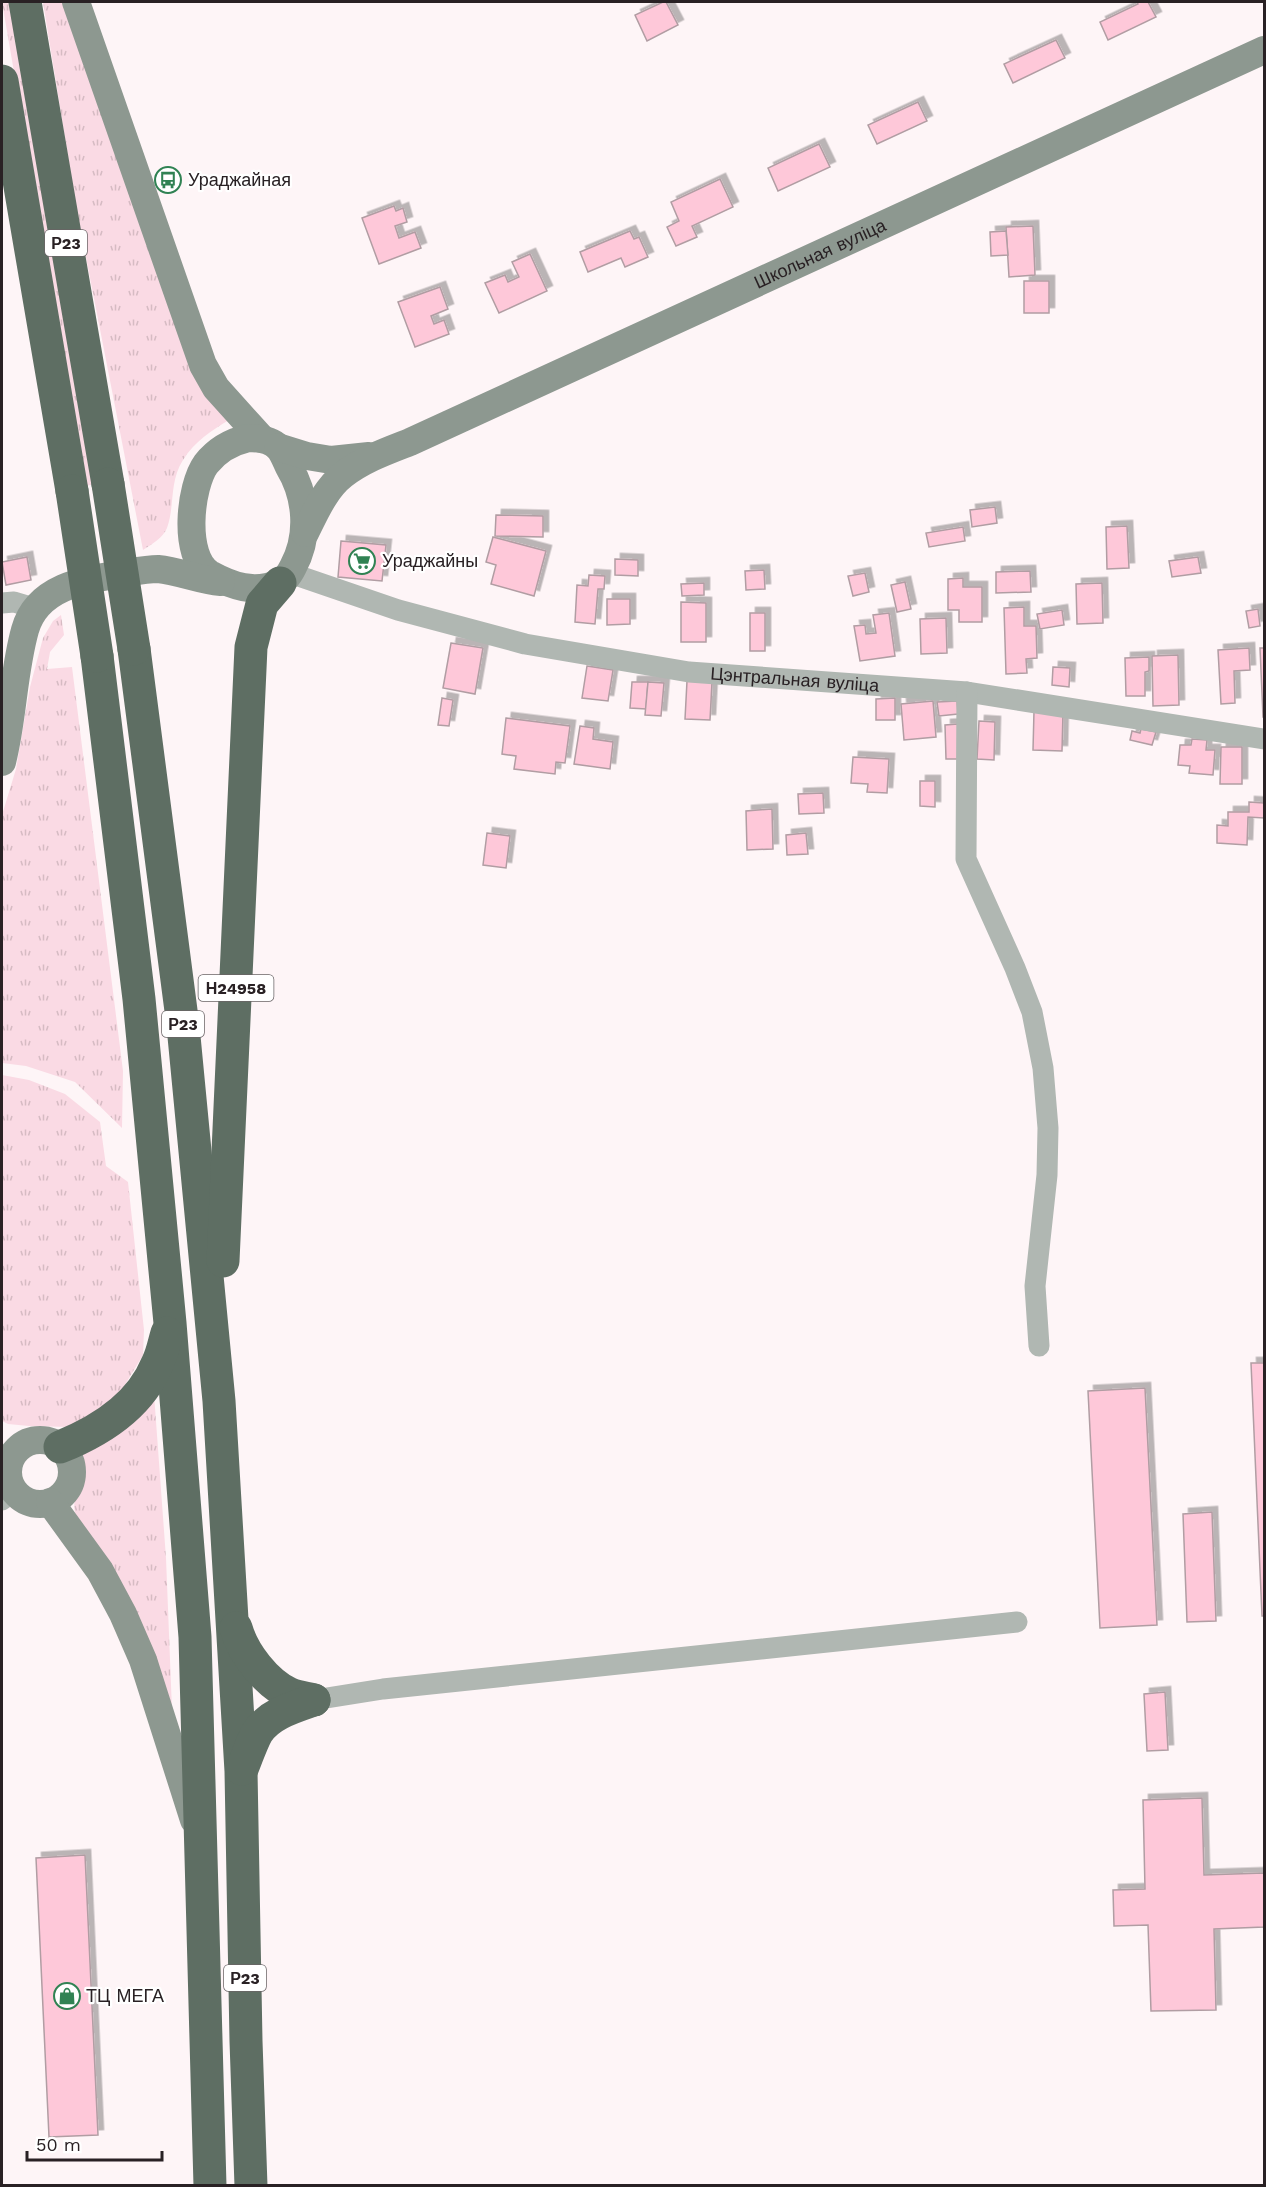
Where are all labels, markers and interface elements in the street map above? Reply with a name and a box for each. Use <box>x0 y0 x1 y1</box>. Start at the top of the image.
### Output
bus stop icon: Ураджайная <box>153 165 183 195</box>
place label: Ураджайная <box>188 169 291 190</box>
street label: Школьная вуліца <box>751 214 890 293</box>
road number: Р23 <box>45 230 87 256</box>
supermarket icon: Ураджайны <box>347 546 377 576</box>
place label: Ураджайны <box>382 550 478 571</box>
street label: Цэнтральная вуліца <box>710 663 881 696</box>
road number: Н24958 <box>198 975 274 1001</box>
road number: Р23 <box>162 1011 204 1037</box>
road number: Р23 <box>224 1965 266 1991</box>
shop icon: ТЦ МЕГА <box>52 1981 82 2011</box>
place label: ТЦ МЕГА <box>86 1985 164 2006</box>
scale bar <box>27 2124 162 2162</box>
text: 50 m <box>36 2134 81 2155</box>

